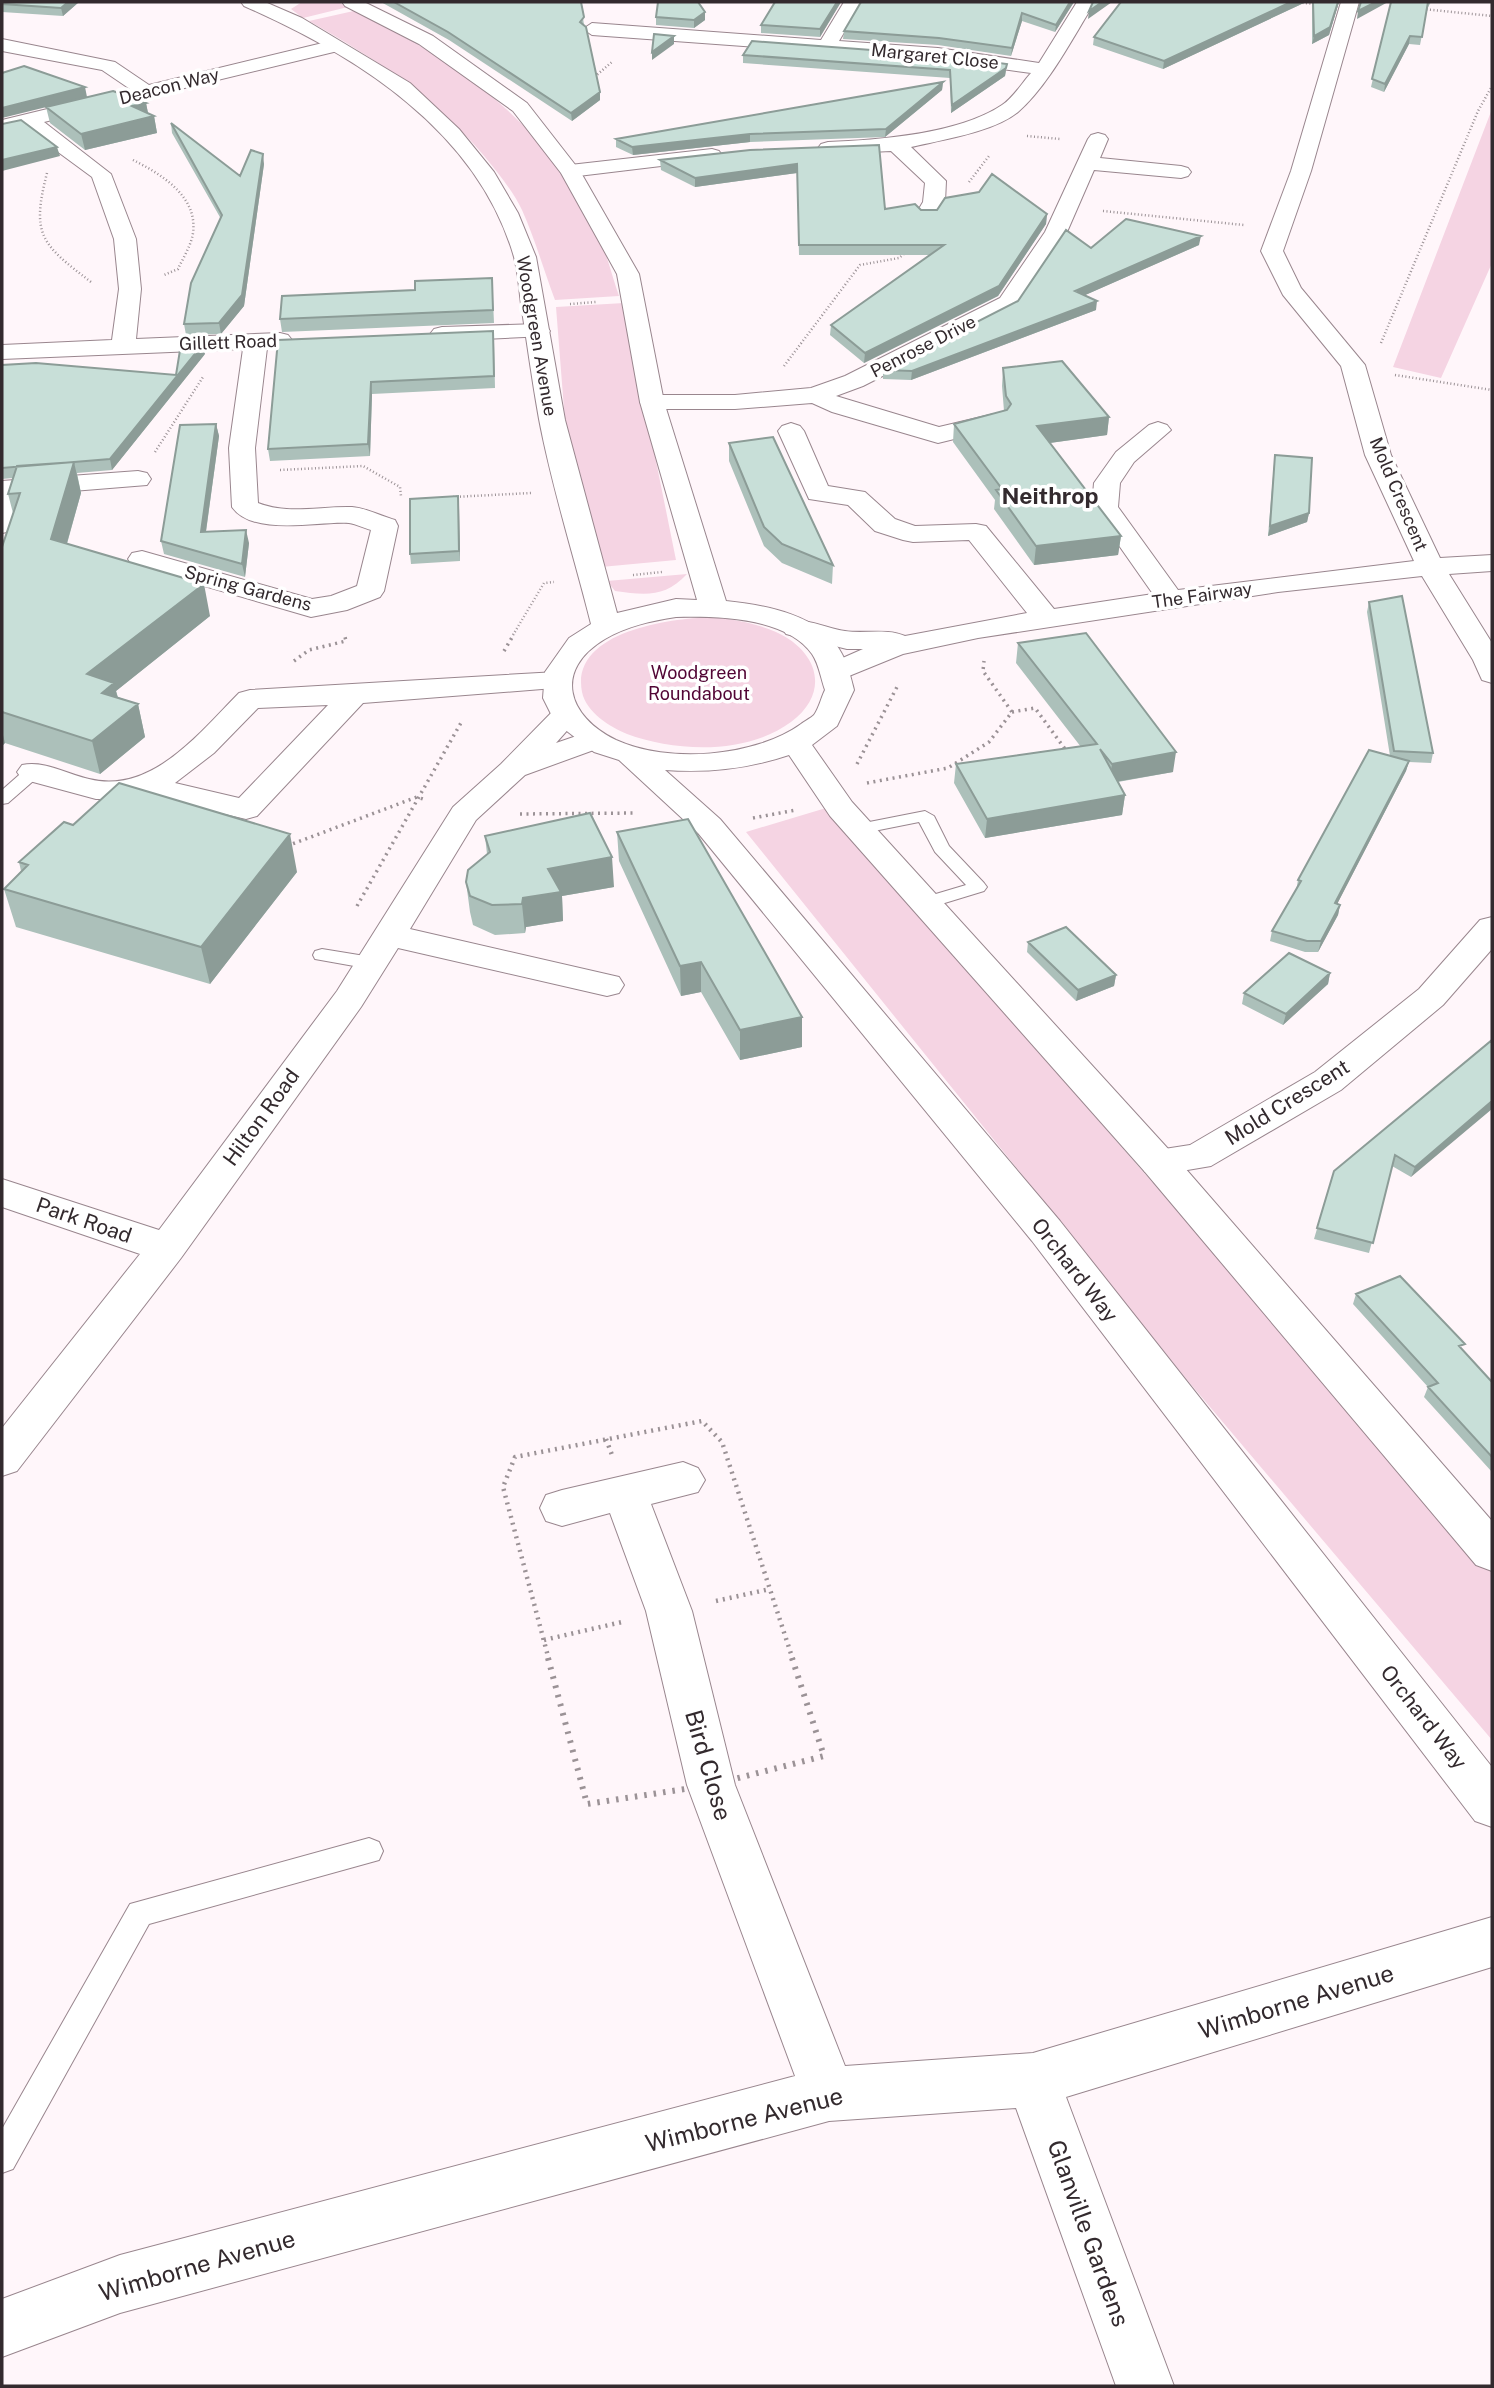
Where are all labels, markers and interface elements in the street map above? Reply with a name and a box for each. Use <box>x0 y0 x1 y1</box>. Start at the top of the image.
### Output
street label: Margaret Close <box>870 39 1000 73</box>
street label: Deacon Way <box>117 63 222 109</box>
street label: Woodgreen Avenue <box>513 254 561 418</box>
street label: Penrose Drive <box>867 310 979 382</box>
street label: Gillett Road <box>179 330 277 354</box>
street label: Mold Crescent <box>1366 434 1432 554</box>
district label: Neithrop <box>1002 482 1098 509</box>
street label: Spring Gardens <box>182 561 314 615</box>
street label: The Fairway <box>1151 578 1254 612</box>
park label: Woodgreen Roundabout <box>648 662 750 704</box>
street label: Mold Crescent <box>1220 1054 1354 1150</box>
street label: Hilton Road <box>217 1064 305 1170</box>
street label: Park Road <box>33 1192 135 1248</box>
street label: Orchard Way <box>1027 1213 1123 1327</box>
street label: Orchard Way <box>1376 1660 1472 1774</box>
street label: Bird Close <box>680 1706 738 1824</box>
street label: Wimborne Avenue <box>1195 1958 1397 2044</box>
street label: Wimborne Avenue <box>642 2081 846 2157</box>
street label: Glanville Gardens <box>1042 2136 1136 2330</box>
street label: Wimborne Avenue <box>96 2224 298 2306</box>

